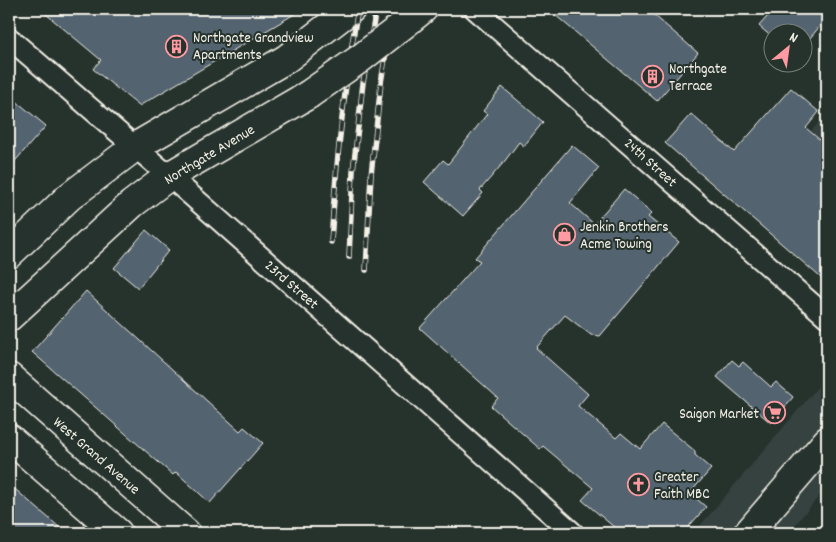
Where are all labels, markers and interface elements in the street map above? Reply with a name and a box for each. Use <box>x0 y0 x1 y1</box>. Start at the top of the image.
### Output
north arrow <box>764 22 814 72</box>
place label: Northgate Grandview Apartments <box>193 28 314 67</box>
text: N <box>785 28 801 49</box>
building icon: Northgate Grandview Apartments <box>165 34 189 58</box>
place label: Northgate Terrace <box>669 59 727 98</box>
building icon: Northgate Terrace <box>641 65 665 89</box>
street label: Northgate Avenue <box>161 120 260 191</box>
street label: 24th Street <box>618 134 682 194</box>
place label: Jenkin Brothers Acme Towing <box>580 217 669 256</box>
shop icon: Jenkin Brothers Acme Towing <box>552 223 576 247</box>
street label: 23rd Street <box>259 256 323 316</box>
supermarket icon: Saigon Market <box>763 401 787 425</box>
place label: Saigon Market <box>679 404 759 426</box>
street label: West Grand Avenue <box>47 412 144 501</box>
place label: Greater Faith MBC <box>654 467 710 506</box>
church icon: Greater Faith MBC <box>626 473 650 497</box>

